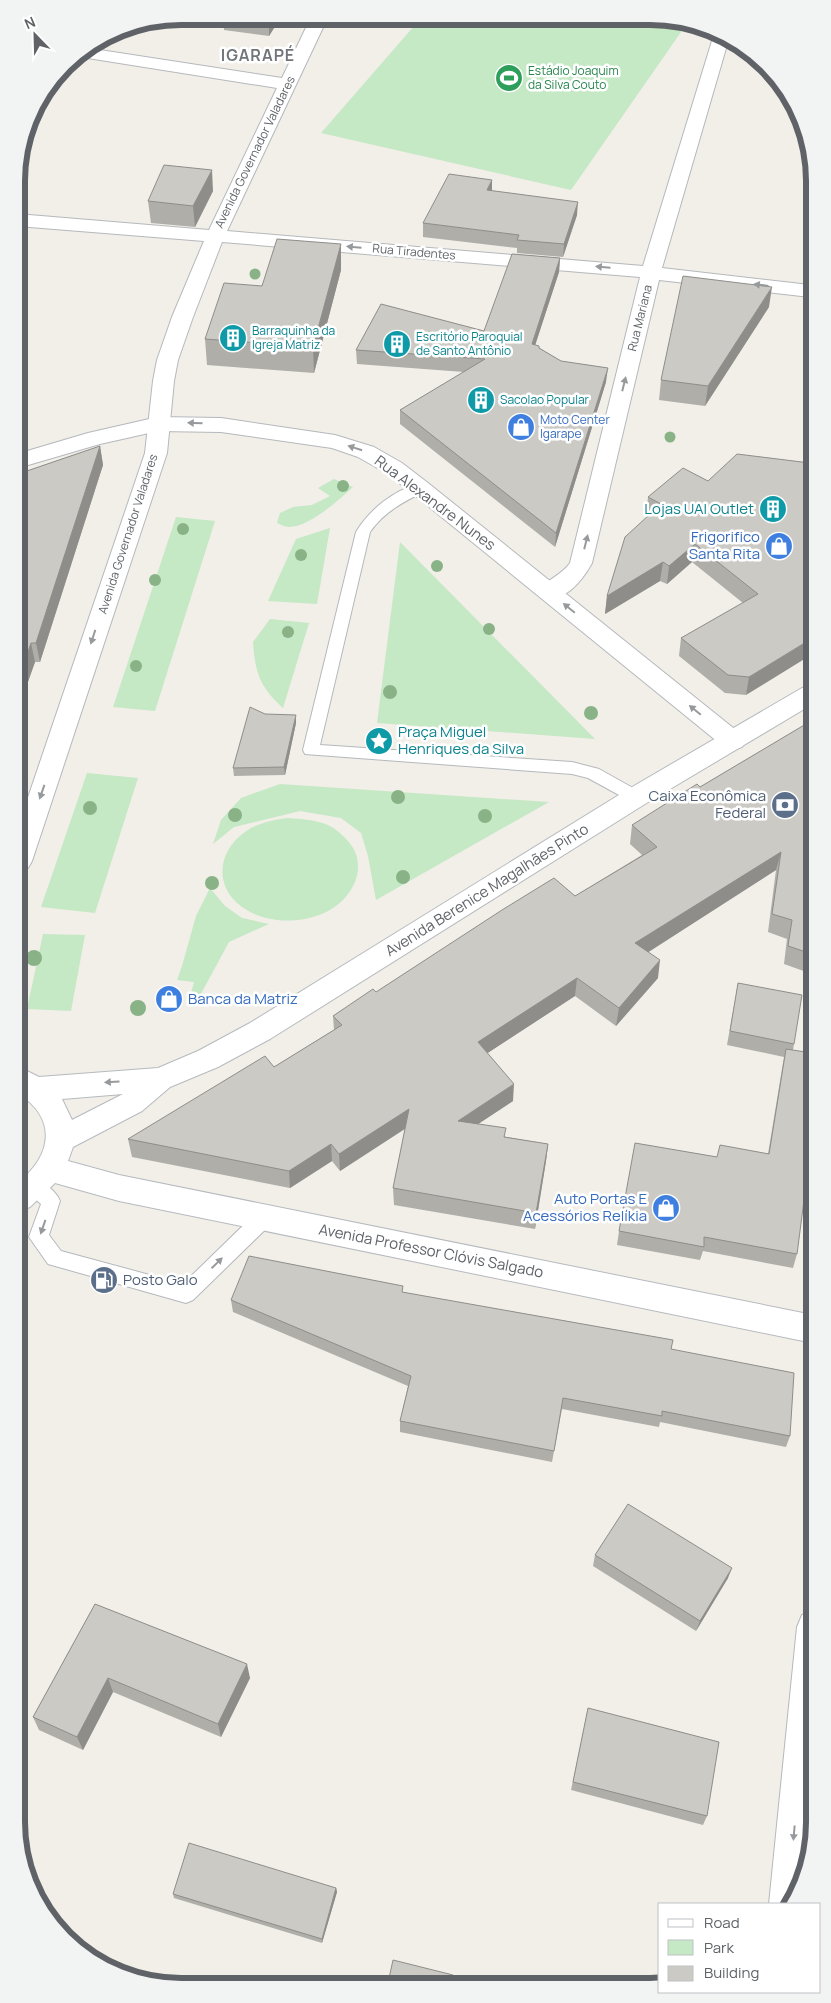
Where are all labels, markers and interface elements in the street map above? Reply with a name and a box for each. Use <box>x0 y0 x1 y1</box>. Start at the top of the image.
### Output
north arrow <box>10 10 60 60</box>
text: N <box>21 12 38 33</box>
district label: IGARAPÉ <box>221 44 295 66</box>
place label: Estádio Joaquim da Silva Couto <box>528 62 619 93</box>
sports icon: Estádio Joaquim da Silva Couto <box>494 63 524 93</box>
street label: Avenida Governador Valadares <box>210 73 299 231</box>
street label: Rua Tiradentes <box>372 239 456 264</box>
one-way arrow <box>345 243 361 251</box>
one-way arrow <box>595 263 611 271</box>
one-way arrow <box>753 281 769 289</box>
street label: Rua Mariana <box>623 283 656 353</box>
place label: Barraquinha da Igreja Matriz <box>252 322 335 353</box>
building icon: Barraquinha da Igreja Matriz <box>218 323 248 353</box>
place label: Escritório Paroquial de Santo Antônio <box>416 328 523 359</box>
building icon: Escritório Paroquial de Santo Antônio <box>382 329 412 359</box>
one-way arrow <box>620 376 628 391</box>
building icon: Sacolao Popular <box>466 385 496 415</box>
place label: Sacolao Popular <box>500 391 590 408</box>
place label: Moto Center Igarape <box>540 411 610 442</box>
shop icon: Moto Center Igarape <box>506 412 536 442</box>
one-way arrow <box>187 419 203 427</box>
one-way arrow <box>348 444 363 452</box>
street label: Rua Alexandre Nunes <box>370 450 500 555</box>
street label: Avenida Governador Valadares <box>94 452 161 616</box>
building icon: Lojas UAI Outlet <box>758 494 788 524</box>
place label: Lojas UAI Outlet <box>644 498 754 519</box>
place label: Frigorifico Santa Rita <box>689 526 760 564</box>
shop icon: Frigorifico Santa Rita <box>764 531 794 561</box>
one-way arrow <box>582 534 590 549</box>
one-way arrow <box>563 602 576 613</box>
one-way arrow <box>89 630 97 645</box>
one-way arrow <box>689 704 702 715</box>
place label: Praça Miguel Henriques da Silva <box>398 721 524 759</box>
place icon: Praça Miguel Henriques da Silva <box>364 726 394 756</box>
one-way arrow <box>38 784 45 799</box>
place label: Caixa Econômica Federal <box>648 785 766 823</box>
bank icon: Caixa Econômica Federal <box>770 790 800 820</box>
street label: Avenida Berenice Magalhães Pinto <box>381 818 592 961</box>
shop icon: Banca da Matriz <box>154 984 184 1014</box>
place label: Banca da Matriz <box>188 988 298 1009</box>
one-way arrow <box>103 1078 119 1086</box>
place label: Auto Portas E Acessórios Relíkia <box>523 1188 647 1226</box>
shop icon: Auto Portas E Acessórios Relíkia <box>651 1193 681 1223</box>
street label: Avenida Professor Clóvis Salgado <box>317 1218 545 1283</box>
one-way arrow <box>38 1220 46 1235</box>
one-way arrow <box>211 1257 223 1269</box>
fuel station icon: Posto Galo <box>89 1265 119 1295</box>
place label: Posto Galo <box>123 1269 198 1290</box>
one-way arrow <box>790 1825 798 1841</box>
legend <box>658 1903 821 1993</box>
text: Road <box>704 1912 740 1933</box>
text: Park <box>704 1937 734 1958</box>
text: Building <box>704 1962 759 1983</box>

